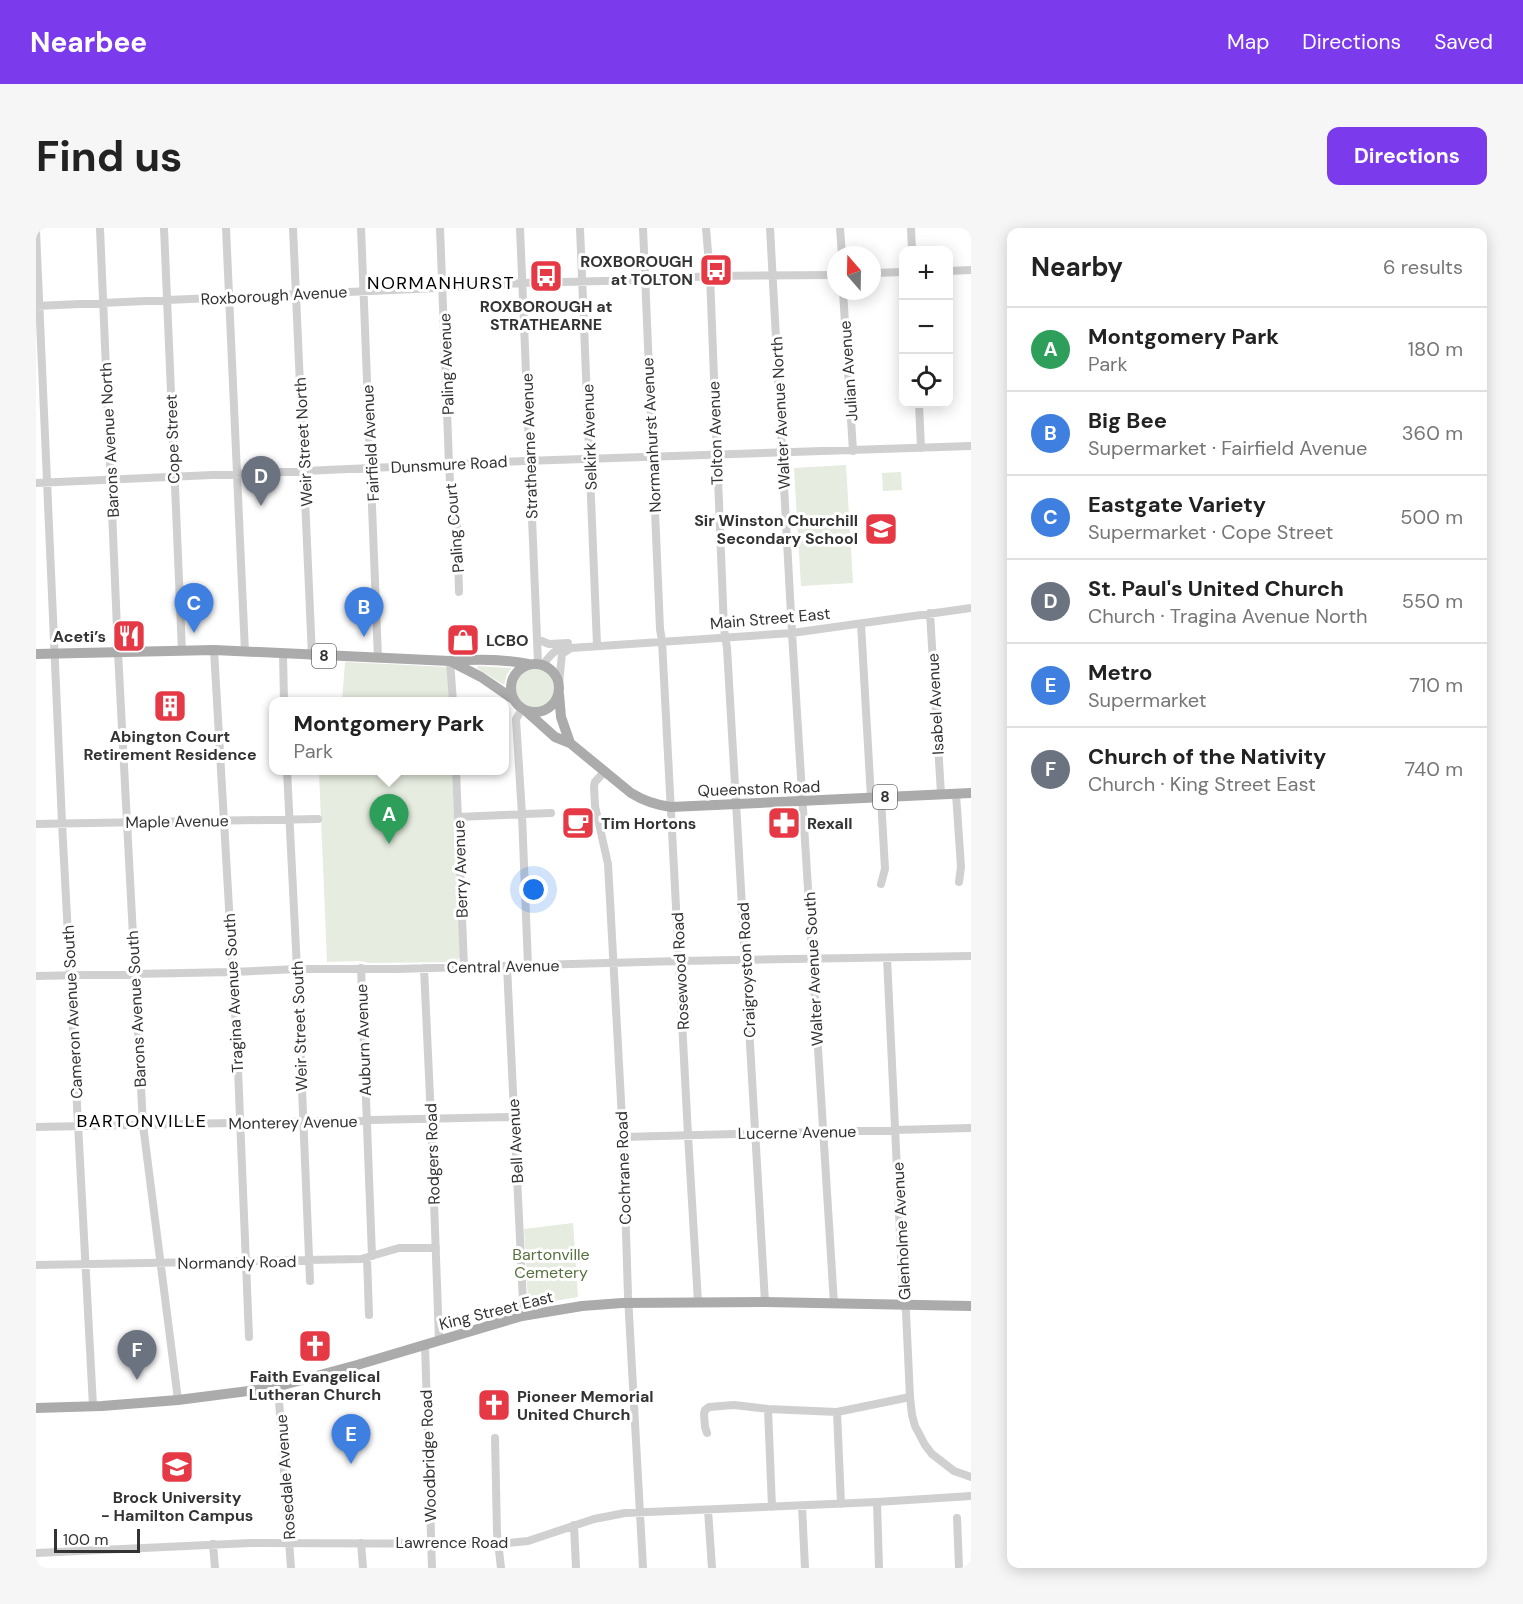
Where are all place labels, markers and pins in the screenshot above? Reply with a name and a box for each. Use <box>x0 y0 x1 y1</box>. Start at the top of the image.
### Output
place label: ROXBOROUGH at TOLTON <box>580 251 693 290</box>
bus stop icon: ROXBOROUGH at TOLTON <box>698 252 734 288</box>
bus stop icon: ROXBOROUGH at STRATHEARNE <box>528 258 564 294</box>
place label: ROXBOROUGH at STRATHEARNE <box>480 296 612 335</box>
pin: D <box>242 456 280 506</box>
place label: Sir Winston Churchill Secondary School <box>694 510 858 549</box>
school or university icon: Sir Winston Churchill Secondary School <box>863 511 899 547</box>
pin: C <box>174 584 214 633</box>
pin: B <box>344 588 384 637</box>
restaurant icon: Aceti’s <box>111 618 147 654</box>
shop icon: LCBO <box>445 622 481 658</box>
place label: Aceti’s <box>53 626 106 647</box>
place label: LCBO <box>486 630 529 651</box>
building icon: Abington Court Retirement Residence <box>152 688 188 724</box>
place label: Abington Court Retirement Residence <box>83 726 257 765</box>
pin: A <box>370 794 408 844</box>
cafe icon: Tim Hortons <box>560 805 596 841</box>
pharmacy icon: Rexall <box>766 805 802 841</box>
place label: Tim Hortons <box>601 813 696 834</box>
place label: Rexall <box>807 813 853 834</box>
church icon: Faith Evangelical Lutheran Church <box>297 1328 333 1364</box>
pin: F <box>118 1330 156 1380</box>
place label: Faith Evangelical Lutheran Church <box>249 1366 381 1405</box>
place label: Pioneer Memorial United Church <box>517 1386 654 1425</box>
church icon: Pioneer Memorial United Church <box>476 1387 512 1423</box>
pin: E <box>332 1414 370 1464</box>
school or university icon: Brock University - Hamilton Campus <box>159 1449 195 1485</box>
place label: Brock University - Hamilton Campus <box>101 1487 253 1526</box>

